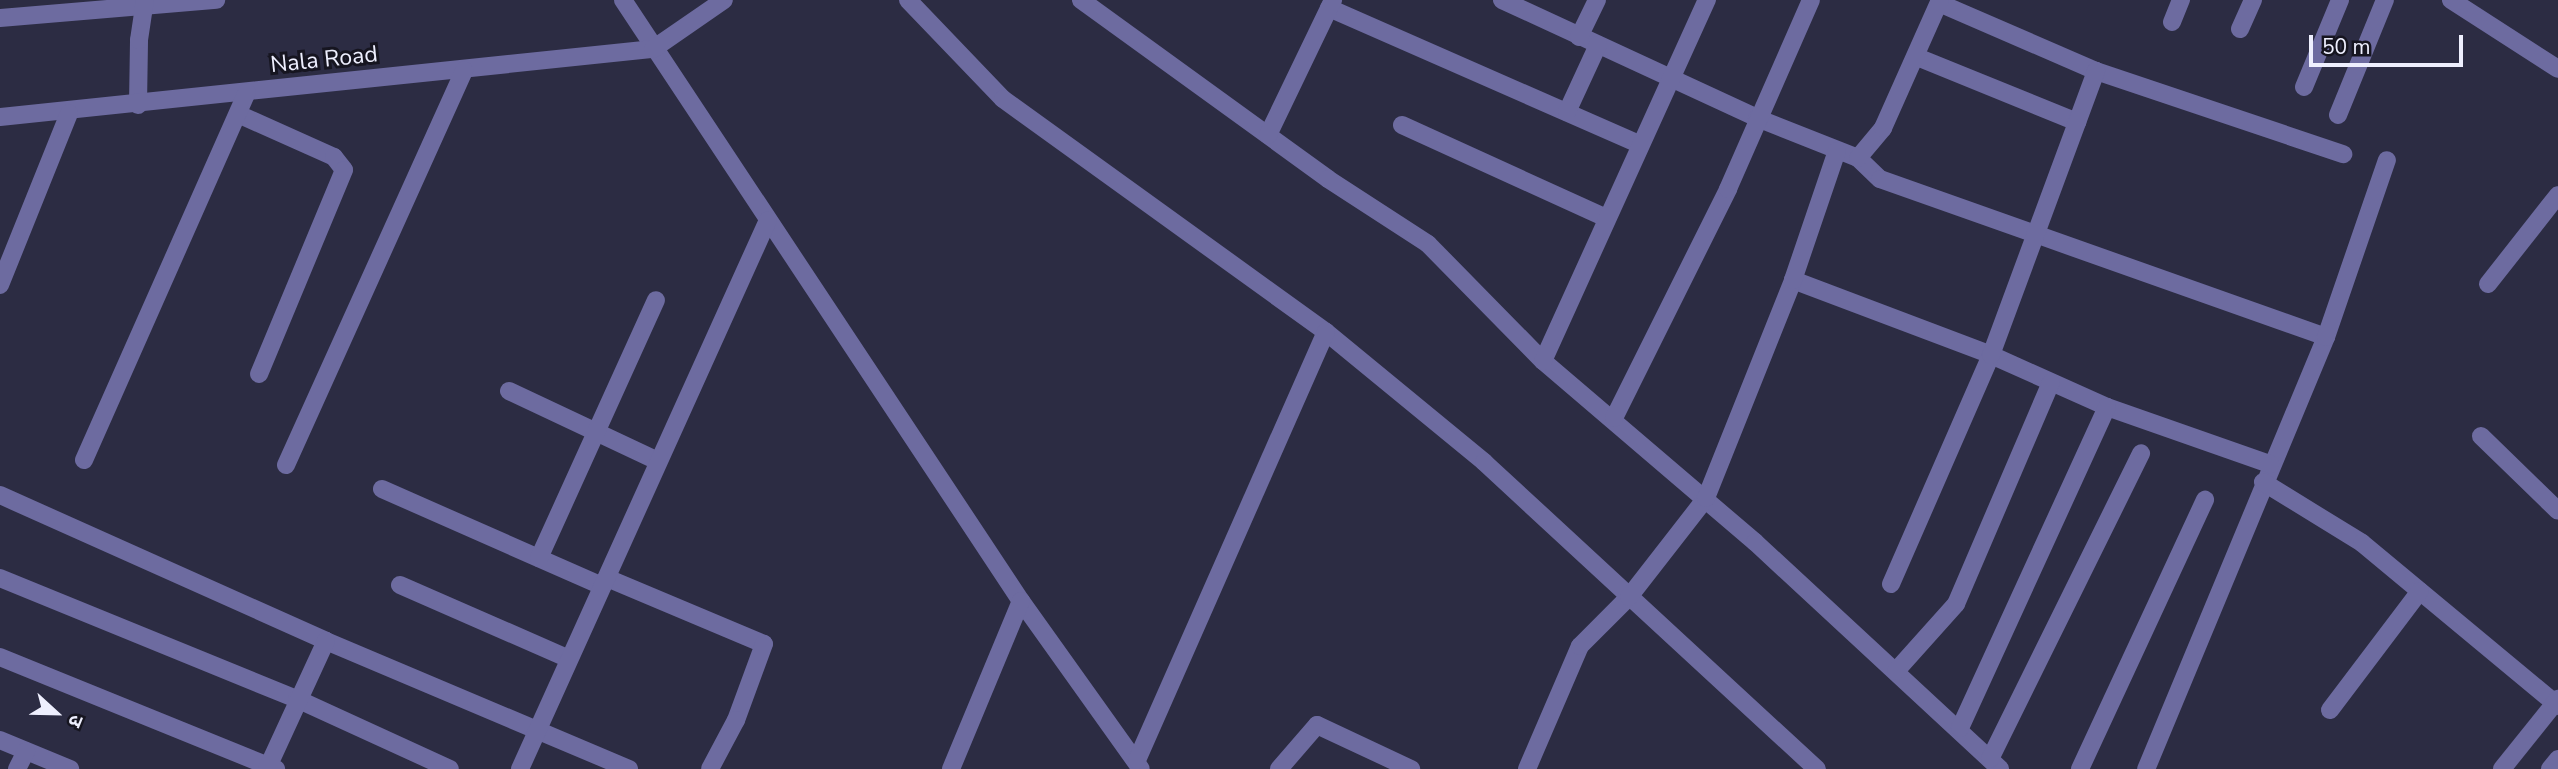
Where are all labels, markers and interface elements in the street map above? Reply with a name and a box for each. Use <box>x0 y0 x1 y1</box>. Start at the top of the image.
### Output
scale bar <box>2313 21 2467 65</box>
text: 50 m <box>2322 33 2371 61</box>
street label: Nala Road <box>269 41 379 79</box>
north arrow <box>21 678 91 748</box>
text: उ <box>61 711 90 731</box>

